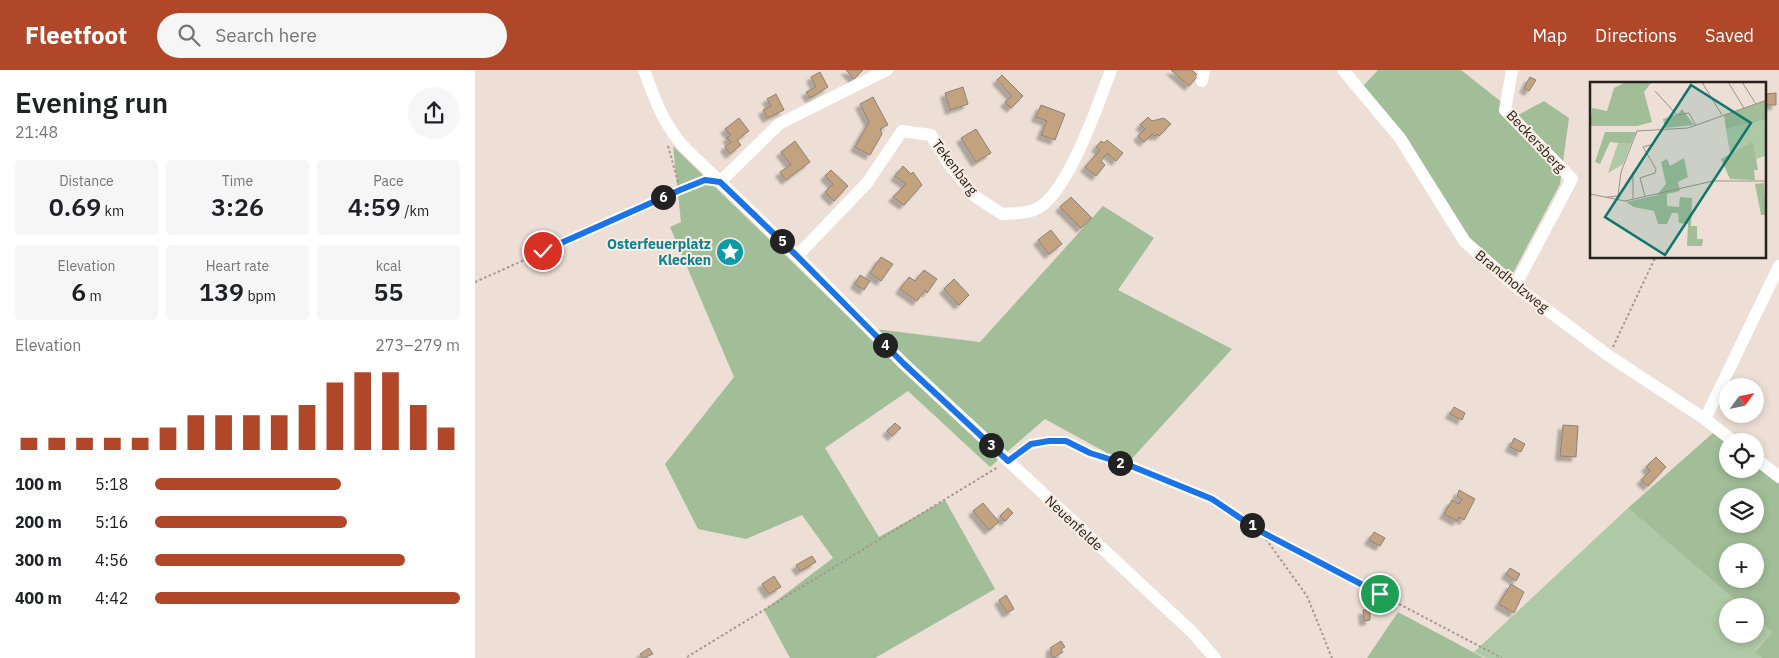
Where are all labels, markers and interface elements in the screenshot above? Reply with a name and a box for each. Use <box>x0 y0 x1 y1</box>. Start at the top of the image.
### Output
search box <box>157 13 507 58</box>
text: Fleetfoot <box>25 19 127 51</box>
icon: search <box>175 21 203 49</box>
text: Search here <box>215 23 317 47</box>
text: Map <box>1532 24 1567 47</box>
text: Directions <box>1595 24 1677 47</box>
text: Saved <box>1705 24 1754 47</box>
inset map <box>1590 82 1767 259</box>
text: Evening run <box>15 84 168 121</box>
button: share <box>408 87 460 139</box>
street label: Beckersberg <box>1503 106 1570 176</box>
text: 21:48 <box>15 122 58 142</box>
street label: Tekenbarg <box>928 135 982 199</box>
text: Distance <box>59 172 114 190</box>
text: Time <box>222 172 253 190</box>
text: Pace <box>373 172 404 190</box>
pin: 6 <box>651 184 675 210</box>
text: 6 <box>659 188 668 206</box>
text: 0.69 <box>49 190 101 223</box>
text: 3:26 <box>211 190 264 223</box>
text: 4:59 <box>348 190 401 223</box>
text: km <box>101 202 124 220</box>
text: /km <box>401 202 429 220</box>
pin: 5 <box>769 228 795 254</box>
pin <box>522 230 564 272</box>
text: 5 <box>778 232 787 250</box>
place label: Osterfeuerplatz Klecken <box>607 235 711 269</box>
icon: check <box>529 237 557 265</box>
place icon: Osterfeuerplatz Klecken <box>715 237 745 267</box>
street label: Brandholzweg <box>1472 246 1553 317</box>
text: Elevation <box>58 257 116 275</box>
text: Heart rate <box>206 257 269 275</box>
text: kcal <box>376 257 401 275</box>
text: 6 <box>71 275 86 308</box>
text: 139 <box>199 275 244 308</box>
text: 55 <box>373 275 404 308</box>
text: m <box>86 287 102 305</box>
text: bpm <box>244 287 276 305</box>
pin: 4 <box>873 332 897 358</box>
text: Elevation <box>15 335 81 355</box>
text: 273–279 m <box>375 335 460 355</box>
text: 4 <box>881 336 890 354</box>
north arrow <box>1719 378 1764 422</box>
map controls <box>1719 378 1764 643</box>
pin: 3 <box>979 432 1003 458</box>
button: locate <box>1719 433 1764 478</box>
text: 3 <box>987 436 996 454</box>
pin: 2 <box>1107 450 1133 476</box>
text: 2 <box>1116 454 1125 472</box>
text: 100 m <box>15 474 62 494</box>
text: 5:18 <box>95 474 128 494</box>
button: layers <box>1719 488 1764 533</box>
street label: Neuenfelde <box>1041 492 1107 555</box>
text: 200 m <box>15 512 62 532</box>
text: 5:16 <box>95 512 128 532</box>
pin: 1 <box>1239 512 1265 538</box>
text: 1 <box>1248 516 1257 534</box>
button: + <box>1719 543 1764 588</box>
text: 300 m <box>15 550 62 570</box>
text: 4:56 <box>95 550 128 570</box>
pin <box>1359 573 1401 615</box>
icon: arrive <box>1366 580 1394 608</box>
text: 400 m <box>15 588 62 608</box>
text: 4:42 <box>95 588 128 608</box>
button: − <box>1719 598 1764 643</box>

